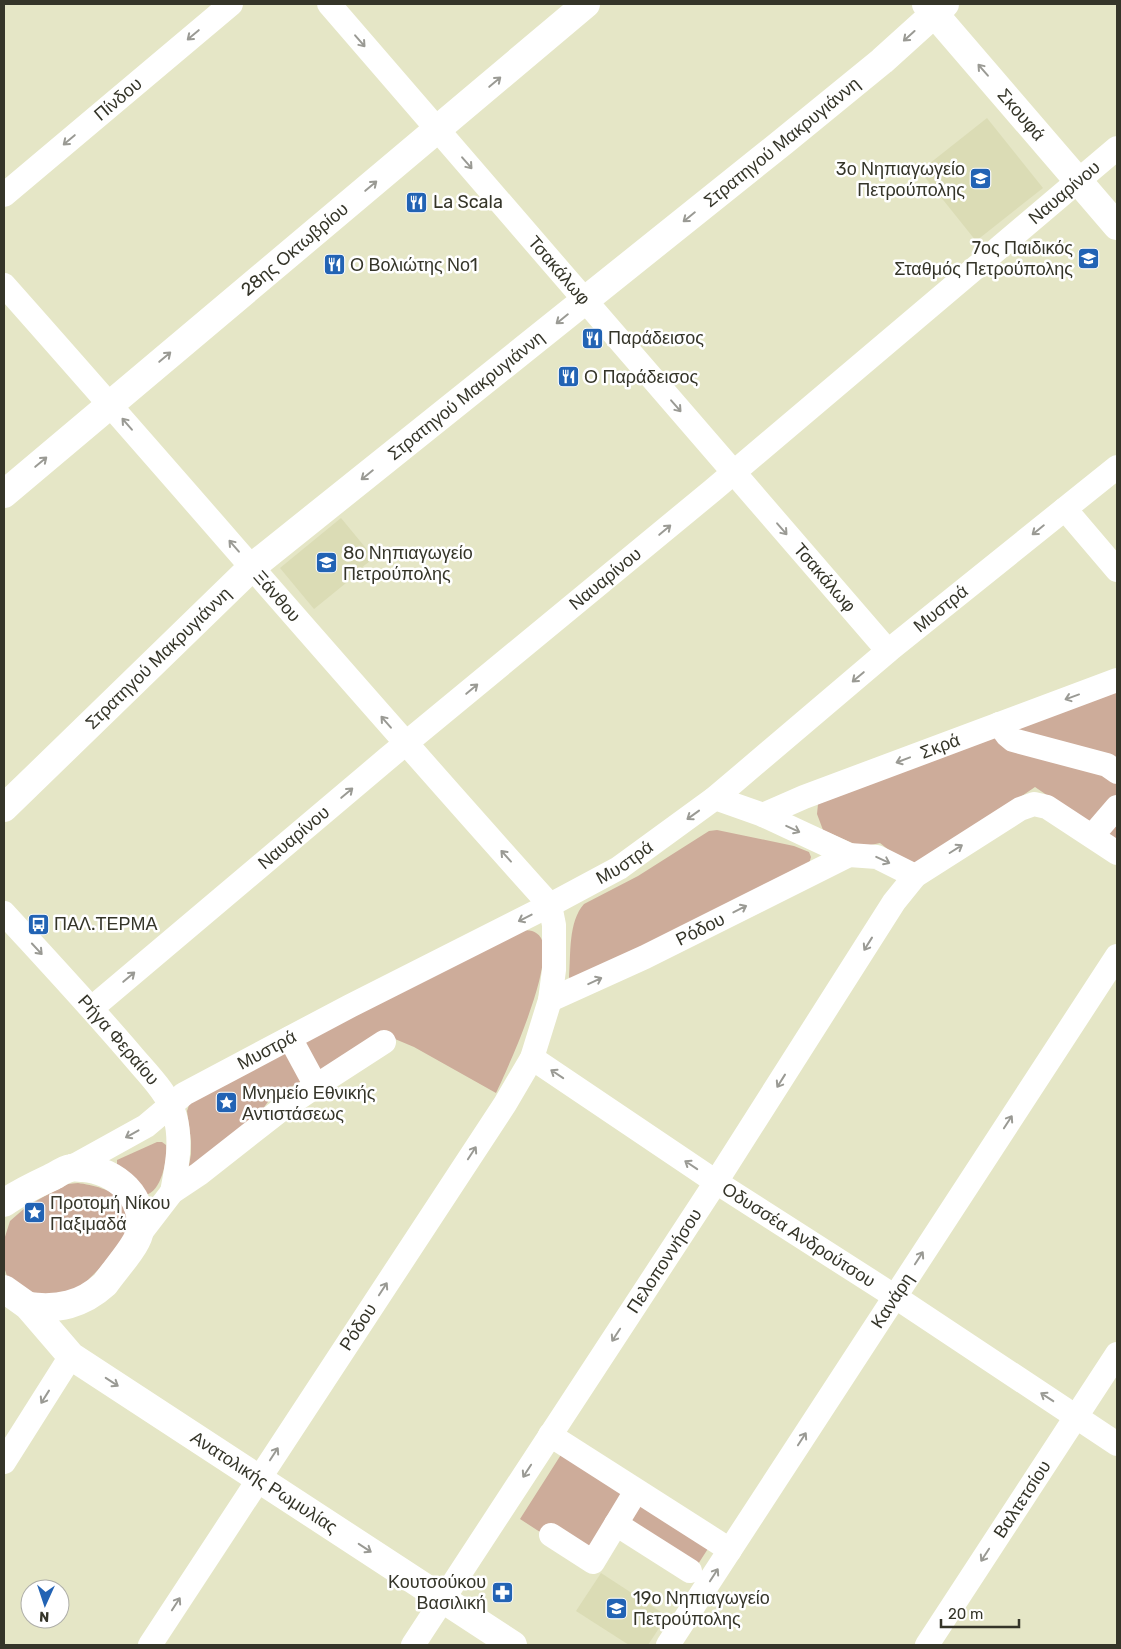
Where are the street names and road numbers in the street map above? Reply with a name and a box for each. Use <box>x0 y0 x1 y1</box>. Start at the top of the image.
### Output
street label: Πίνδου <box>90 73 146 125</box>
street label: Στρατηγού Μακρυγιάννη <box>699 73 864 212</box>
street label: Σκουφά <box>993 84 1050 145</box>
street label: Ναυαρίνου <box>1024 156 1105 229</box>
street label: 28ης Οκτωβρίου <box>237 198 353 301</box>
street label: Τσακάλωφ <box>523 231 595 309</box>
street label: Στρατηγού Μακρυγιάννη <box>383 326 549 465</box>
street label: Τσακάλωφ <box>789 539 860 617</box>
street label: Ναυαρίνου <box>565 543 646 615</box>
street label: Ξάνθου <box>249 566 305 626</box>
street label: Μυστρά <box>909 580 972 637</box>
street label: Στρατηγού Μακρυγιάννη <box>81 583 236 734</box>
street label: Σκρά <box>917 729 963 764</box>
street label: Ναυαρίνου <box>253 801 334 874</box>
street label: Μυστρά <box>592 836 657 889</box>
street label: Ρόδου <box>672 908 728 951</box>
street label: Ρήγα Φεραίου <box>73 990 164 1090</box>
street label: Μυστρά <box>233 1025 300 1075</box>
street label: Οδυσσέα Ανδρούτσου <box>718 1178 879 1292</box>
street label: Πελοποννήσου <box>622 1204 707 1317</box>
street label: Κανάρη <box>866 1269 919 1333</box>
street label: Ρόδου <box>335 1299 381 1355</box>
street label: Ανατολικής Ρωμυλίας <box>186 1426 342 1538</box>
street label: Βαλτετσίου <box>989 1456 1056 1542</box>

